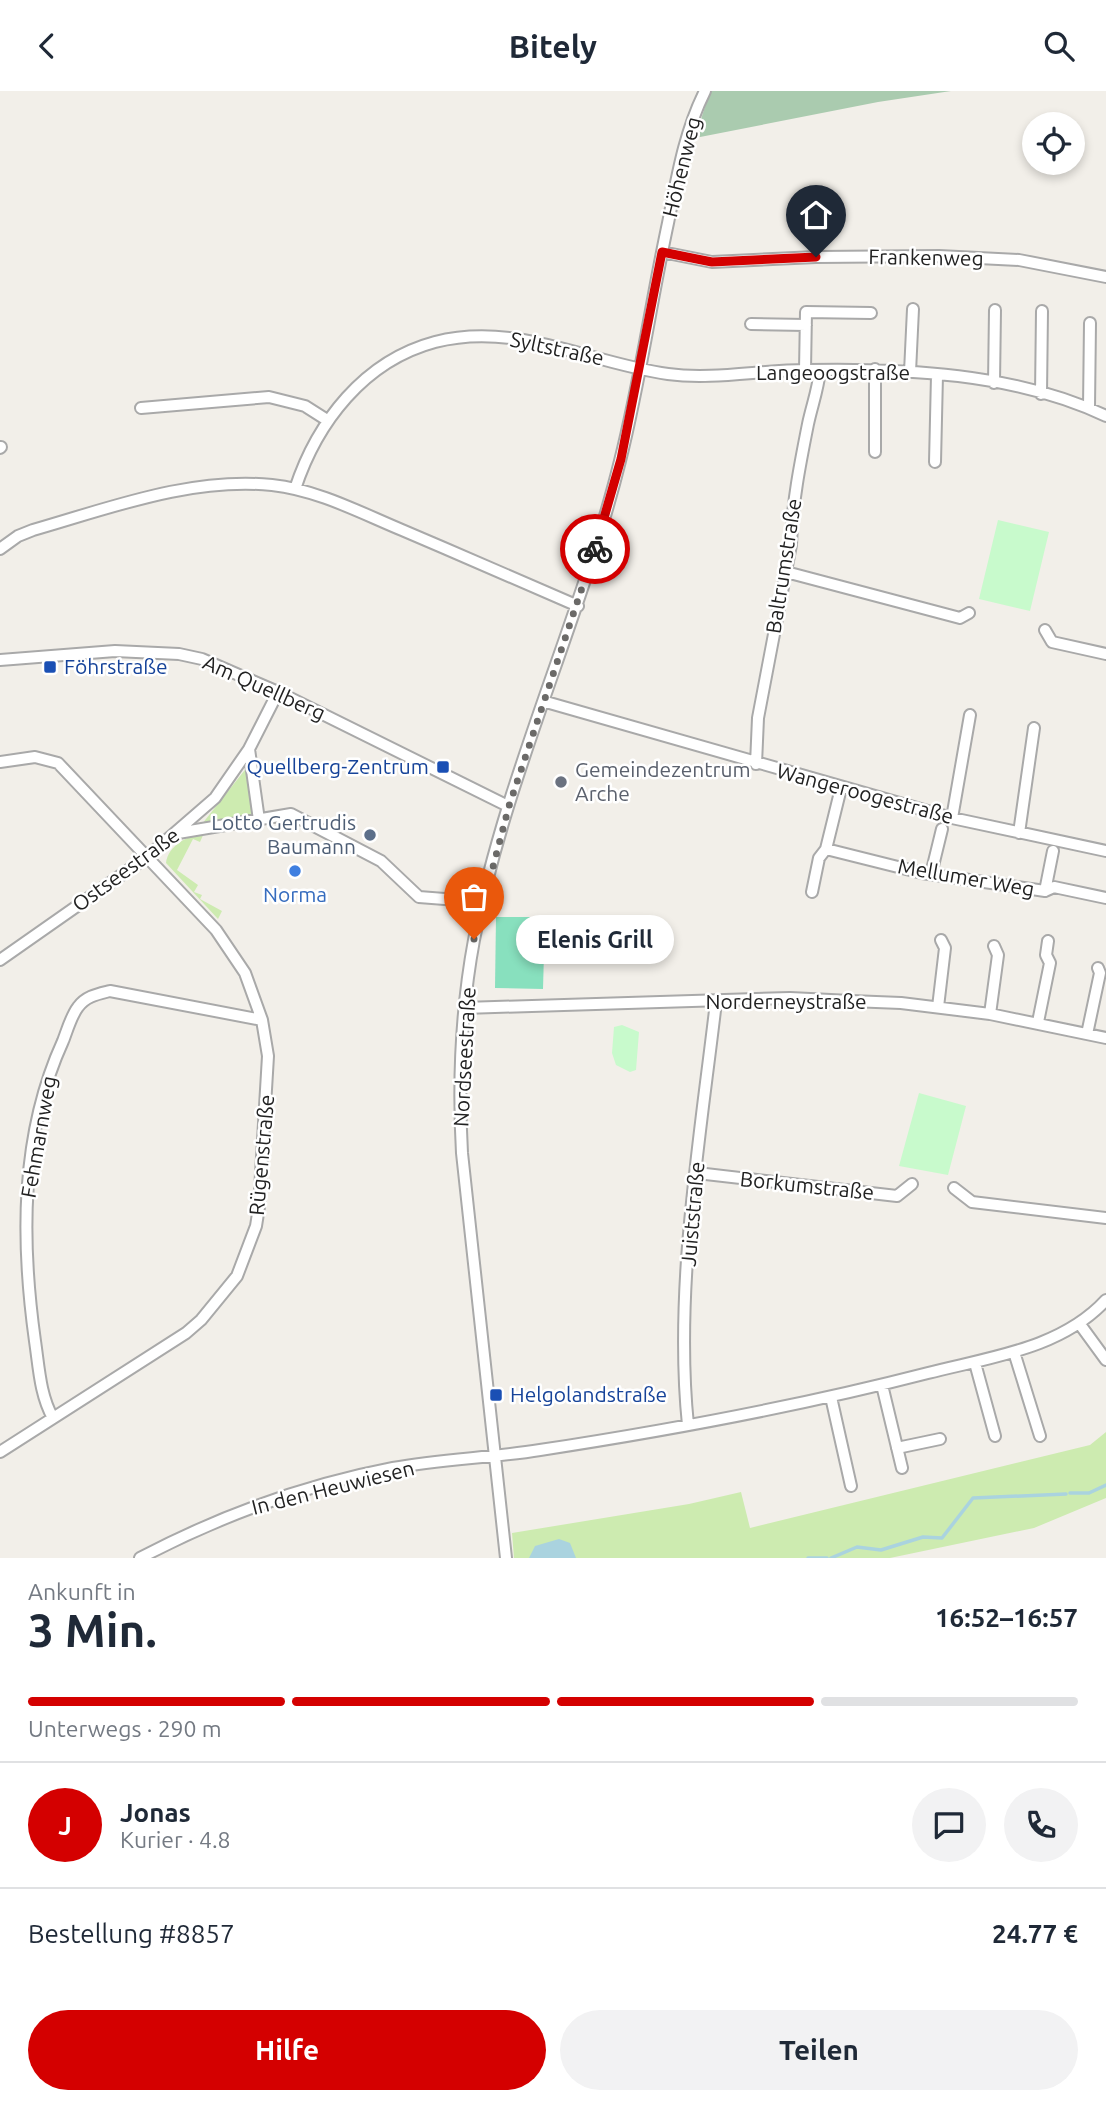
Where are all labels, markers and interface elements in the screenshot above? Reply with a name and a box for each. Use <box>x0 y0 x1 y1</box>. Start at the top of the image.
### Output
icon: back <box>28 27 66 65</box>
icon: search <box>1040 27 1078 65</box>
text: Bitely <box>509 28 597 64</box>
map controls <box>1022 112 1085 175</box>
button: locate <box>1022 112 1085 175</box>
street label: Höhenweg <box>657 114 705 219</box>
pin <box>786 185 846 257</box>
icon: home <box>797 196 835 234</box>
street label: Frankenweg <box>868 244 984 270</box>
street label: Syltstraße <box>508 326 606 370</box>
street label: Langeoogstraße <box>756 360 910 384</box>
street label: Baltrumstraße <box>760 497 806 635</box>
courier <box>560 514 630 584</box>
icon: bike <box>576 530 614 568</box>
street label: Am Quellberg <box>200 649 329 725</box>
place label: Föhrstraße <box>64 654 168 678</box>
marker: Föhrstraße <box>42 659 58 675</box>
place label: Quellberg-Zentrum <box>246 754 429 778</box>
place label: Gemeindezentrum Arche <box>575 757 751 805</box>
street label: Wangeroogestraße <box>774 758 956 828</box>
marker: Quellberg-Zentrum <box>435 759 451 775</box>
marker: Gemeindezentrum Arche <box>553 774 569 790</box>
place label: Lotto Gertrudis Baumann <box>211 810 356 858</box>
street label: Ostseestraße <box>67 822 184 916</box>
marker: Lotto Gertrudis Baumann <box>362 827 378 843</box>
street label: Mellumer Weg <box>896 853 1036 901</box>
marker: Norma <box>287 863 303 879</box>
pin <box>444 867 504 939</box>
icon: bag <box>455 878 493 916</box>
place label: Norma <box>263 882 327 906</box>
callout: Elenis Grill <box>516 915 674 963</box>
text: Elenis Grill <box>537 927 653 952</box>
street label: Nordseestraße <box>448 986 480 1128</box>
street label: Norderneystraße <box>705 989 867 1013</box>
street label: Fehmarnweg <box>15 1074 61 1200</box>
street label: Rügenstraße <box>244 1094 278 1216</box>
street label: Juiststraße <box>675 1160 709 1267</box>
street label: Borkumstraße <box>739 1166 875 1204</box>
place label: Helgolandstraße <box>510 1382 667 1406</box>
marker: Helgolandstraße <box>488 1387 504 1403</box>
street label: In den Heuwiesen <box>249 1455 417 1519</box>
text: Ankunft in <box>28 1579 136 1604</box>
text: 16:52–16:57 <box>935 1603 1078 1632</box>
text: 3 Min. <box>28 1604 157 1656</box>
text: Unterwegs · 290 m <box>28 1716 222 1741</box>
button: chat <box>912 1788 986 1862</box>
button: phone <box>1004 1788 1078 1862</box>
text: Jonas <box>120 1798 191 1827</box>
text: J <box>58 1811 72 1840</box>
text: Kurier · 4.8 <box>120 1827 231 1852</box>
text: Bestellung #8857 <box>28 1919 235 1948</box>
text: 24.77 € <box>992 1919 1078 1948</box>
button: Hilfe <box>28 2010 546 2090</box>
button: Teilen <box>560 2010 1078 2090</box>

